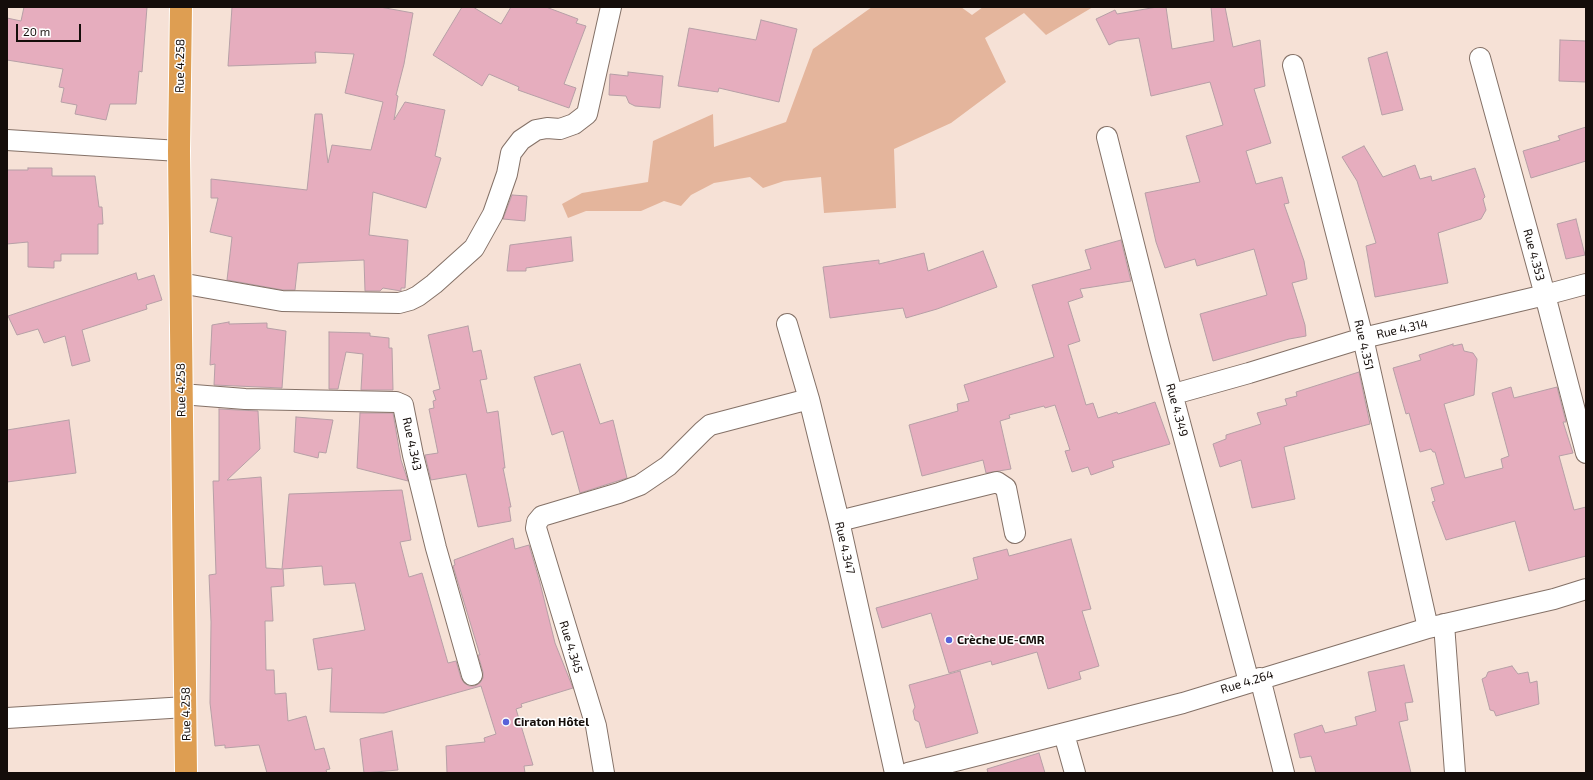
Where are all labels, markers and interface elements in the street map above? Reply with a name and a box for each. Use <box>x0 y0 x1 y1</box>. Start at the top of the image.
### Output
scale bar <box>18 16 83 42</box>
text: 20 m <box>23 24 50 38</box>
street label: Rue 4.258 <box>172 39 188 93</box>
street label: Rue 4.353 <box>1520 227 1548 283</box>
street label: Rue 4.314 <box>1375 316 1429 342</box>
street label: Rue 4.351 <box>1351 318 1377 372</box>
street label: Rue 4.258 <box>173 363 189 417</box>
street label: Rue 4.349 <box>1163 382 1191 438</box>
street label: Rue 4.343 <box>399 416 425 472</box>
street label: Rue 4.347 <box>832 520 858 576</box>
street label: Rue 4.345 <box>556 619 586 675</box>
place label: Crèche UE-CMR <box>957 633 1044 647</box>
marker: Crèche UE-CMR <box>944 635 954 645</box>
street label: Rue 4.264 <box>1219 667 1275 697</box>
street label: Rue 4.258 <box>178 687 194 741</box>
place label: Ciraton Hôtel <box>514 715 589 729</box>
marker: Ciraton Hôtel <box>501 717 511 727</box>

